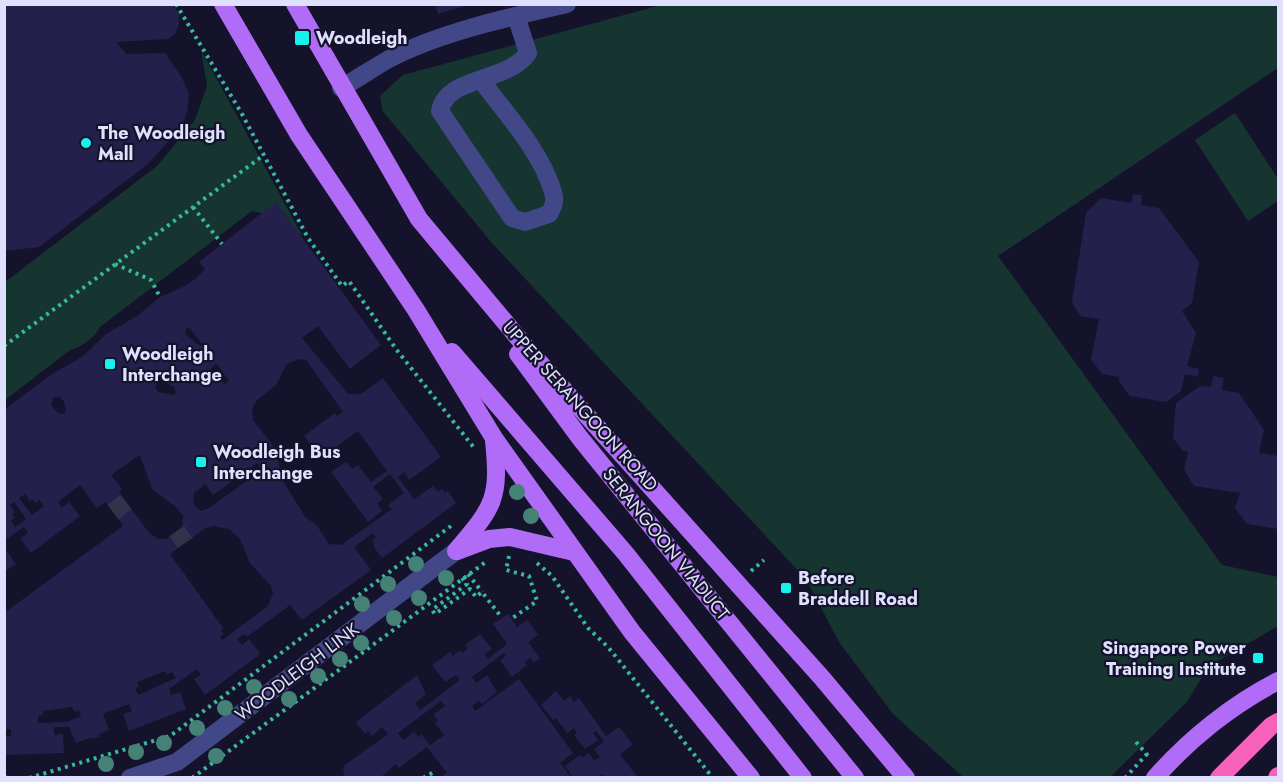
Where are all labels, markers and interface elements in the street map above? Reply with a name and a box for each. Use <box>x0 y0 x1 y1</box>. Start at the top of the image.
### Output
place label: Woodleigh <box>316 25 407 51</box>
marker: Woodleigh <box>293 29 311 47</box>
place label: The Woodleigh Mall <box>98 120 226 167</box>
marker: The Woodleigh Mall <box>79 136 93 150</box>
street label: UPPER SERANGOON ROAD <box>496 315 664 497</box>
place label: Woodleigh Interchange <box>122 341 222 388</box>
marker: Woodleigh Interchange <box>103 357 117 371</box>
place label: Woodleigh Bus Interchange <box>213 439 340 486</box>
marker: Woodleigh Bus Interchange <box>194 455 208 469</box>
street label: SERANGOON VIADUCT <box>596 462 736 626</box>
place label: Before Braddell Road <box>798 565 918 612</box>
marker: Before Braddell Road <box>779 581 793 595</box>
street label: WOODLEIGH LINK <box>229 616 365 727</box>
place label: Singapore Power Training Institute <box>1102 635 1247 682</box>
marker: Singapore Power Training Institute <box>1251 651 1265 665</box>

